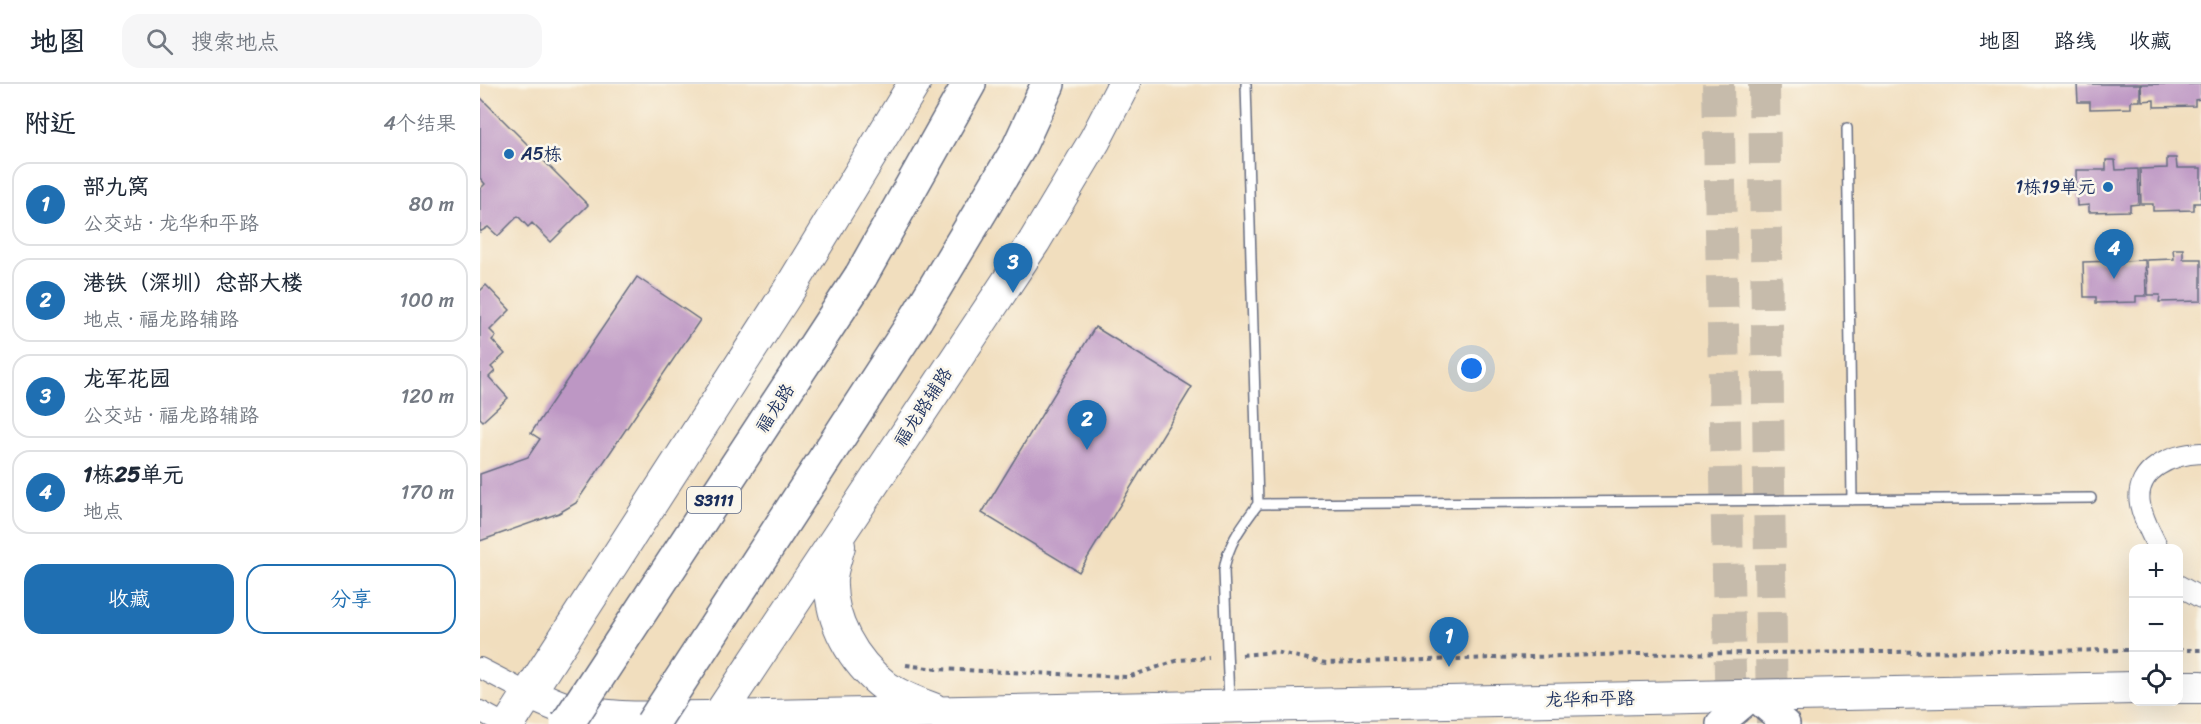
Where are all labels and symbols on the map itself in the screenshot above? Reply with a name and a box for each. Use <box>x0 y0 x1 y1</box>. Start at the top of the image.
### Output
place label: A5栋 <box>520 138 562 170</box>
marker: A5栋 <box>502 147 516 161</box>
place label: 1栋19单元 <box>2016 171 2096 203</box>
marker: 1栋19单元 <box>2101 180 2115 194</box>
pin: 4 <box>2094 230 2134 279</box>
pin: 3 <box>994 244 1032 293</box>
your location <box>1457 354 1486 383</box>
street label: 福龙路辅路 <box>885 361 961 453</box>
street label: 福龙路 <box>747 377 803 439</box>
pin: 2 <box>1068 400 1106 450</box>
road number: S3111 <box>687 487 741 513</box>
pin: 1 <box>1430 618 1468 667</box>
street label: 龙华和平路 <box>1545 682 1635 716</box>

